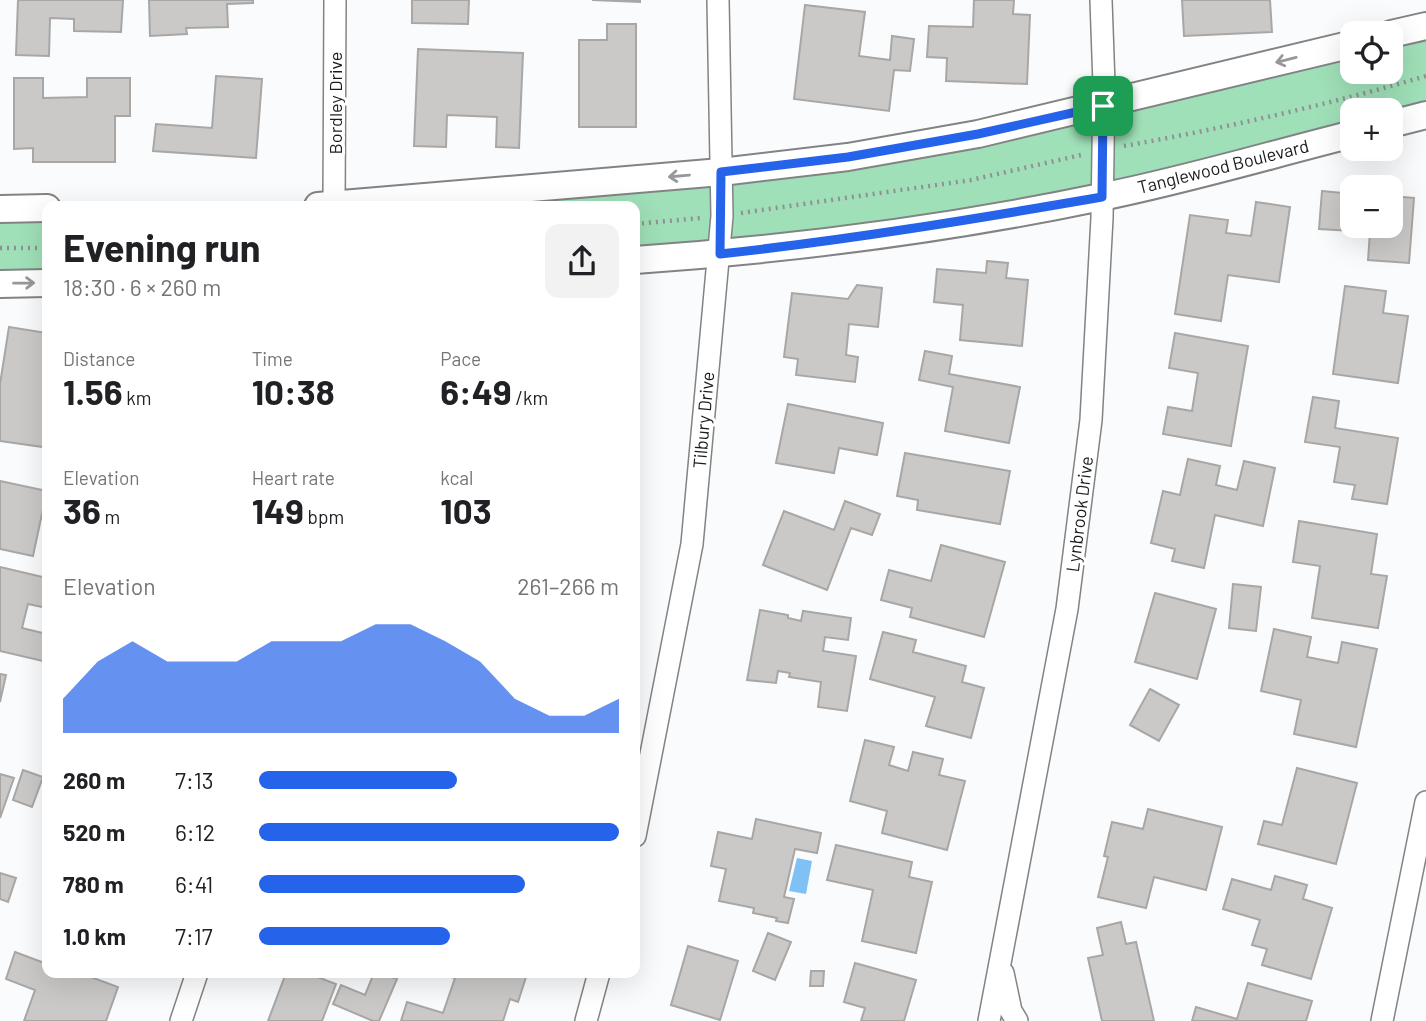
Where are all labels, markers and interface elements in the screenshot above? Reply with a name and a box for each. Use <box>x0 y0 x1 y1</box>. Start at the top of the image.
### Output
map controls <box>1340 21 1403 238</box>
button: locate <box>1340 21 1403 84</box>
street label: Bordley Drive <box>324 52 346 154</box>
one-way arrow <box>1276 54 1298 67</box>
pin <box>1073 76 1133 136</box>
icon: arrive <box>1084 87 1122 125</box>
button: + <box>1340 98 1403 161</box>
street label: Tanglewood Boulevard <box>1135 134 1311 198</box>
one-way arrow <box>668 170 691 183</box>
button: − <box>1340 175 1403 238</box>
text: Evening run <box>63 224 261 270</box>
button: share <box>545 224 619 298</box>
text: 18:30 · 6 × 260 m <box>63 273 221 301</box>
one-way arrow <box>12 277 35 290</box>
text: Distance <box>63 347 135 370</box>
text: Time <box>252 347 293 370</box>
text: Pace <box>440 347 481 370</box>
text: 1.56 <box>63 370 123 412</box>
text: 10:38 <box>252 370 335 412</box>
text: 6:49 <box>440 370 512 412</box>
street label: Tilbury Drive <box>688 371 718 469</box>
text: km <box>123 386 152 409</box>
text: /km <box>512 386 548 409</box>
street label: Lynbrook Drive <box>1061 455 1097 573</box>
text: Elevation <box>63 466 140 489</box>
text: Heart rate <box>252 466 335 489</box>
text: kcal <box>440 466 473 489</box>
text: 36 <box>63 489 101 531</box>
text: 149 <box>252 489 304 531</box>
text: 103 <box>440 489 492 531</box>
text: m <box>101 505 120 528</box>
text: bpm <box>304 505 344 528</box>
text: Elevation <box>63 572 156 600</box>
text: 261–266 m <box>517 572 619 600</box>
text: 260 m <box>63 766 125 794</box>
text: 7:13 <box>175 766 214 794</box>
text: 520 m <box>63 818 125 846</box>
text: 6:12 <box>175 818 215 846</box>
text: 780 m <box>63 870 124 898</box>
text: 6:41 <box>175 870 213 898</box>
text: 1.0 km <box>63 922 126 950</box>
text: 7:17 <box>175 922 213 950</box>

